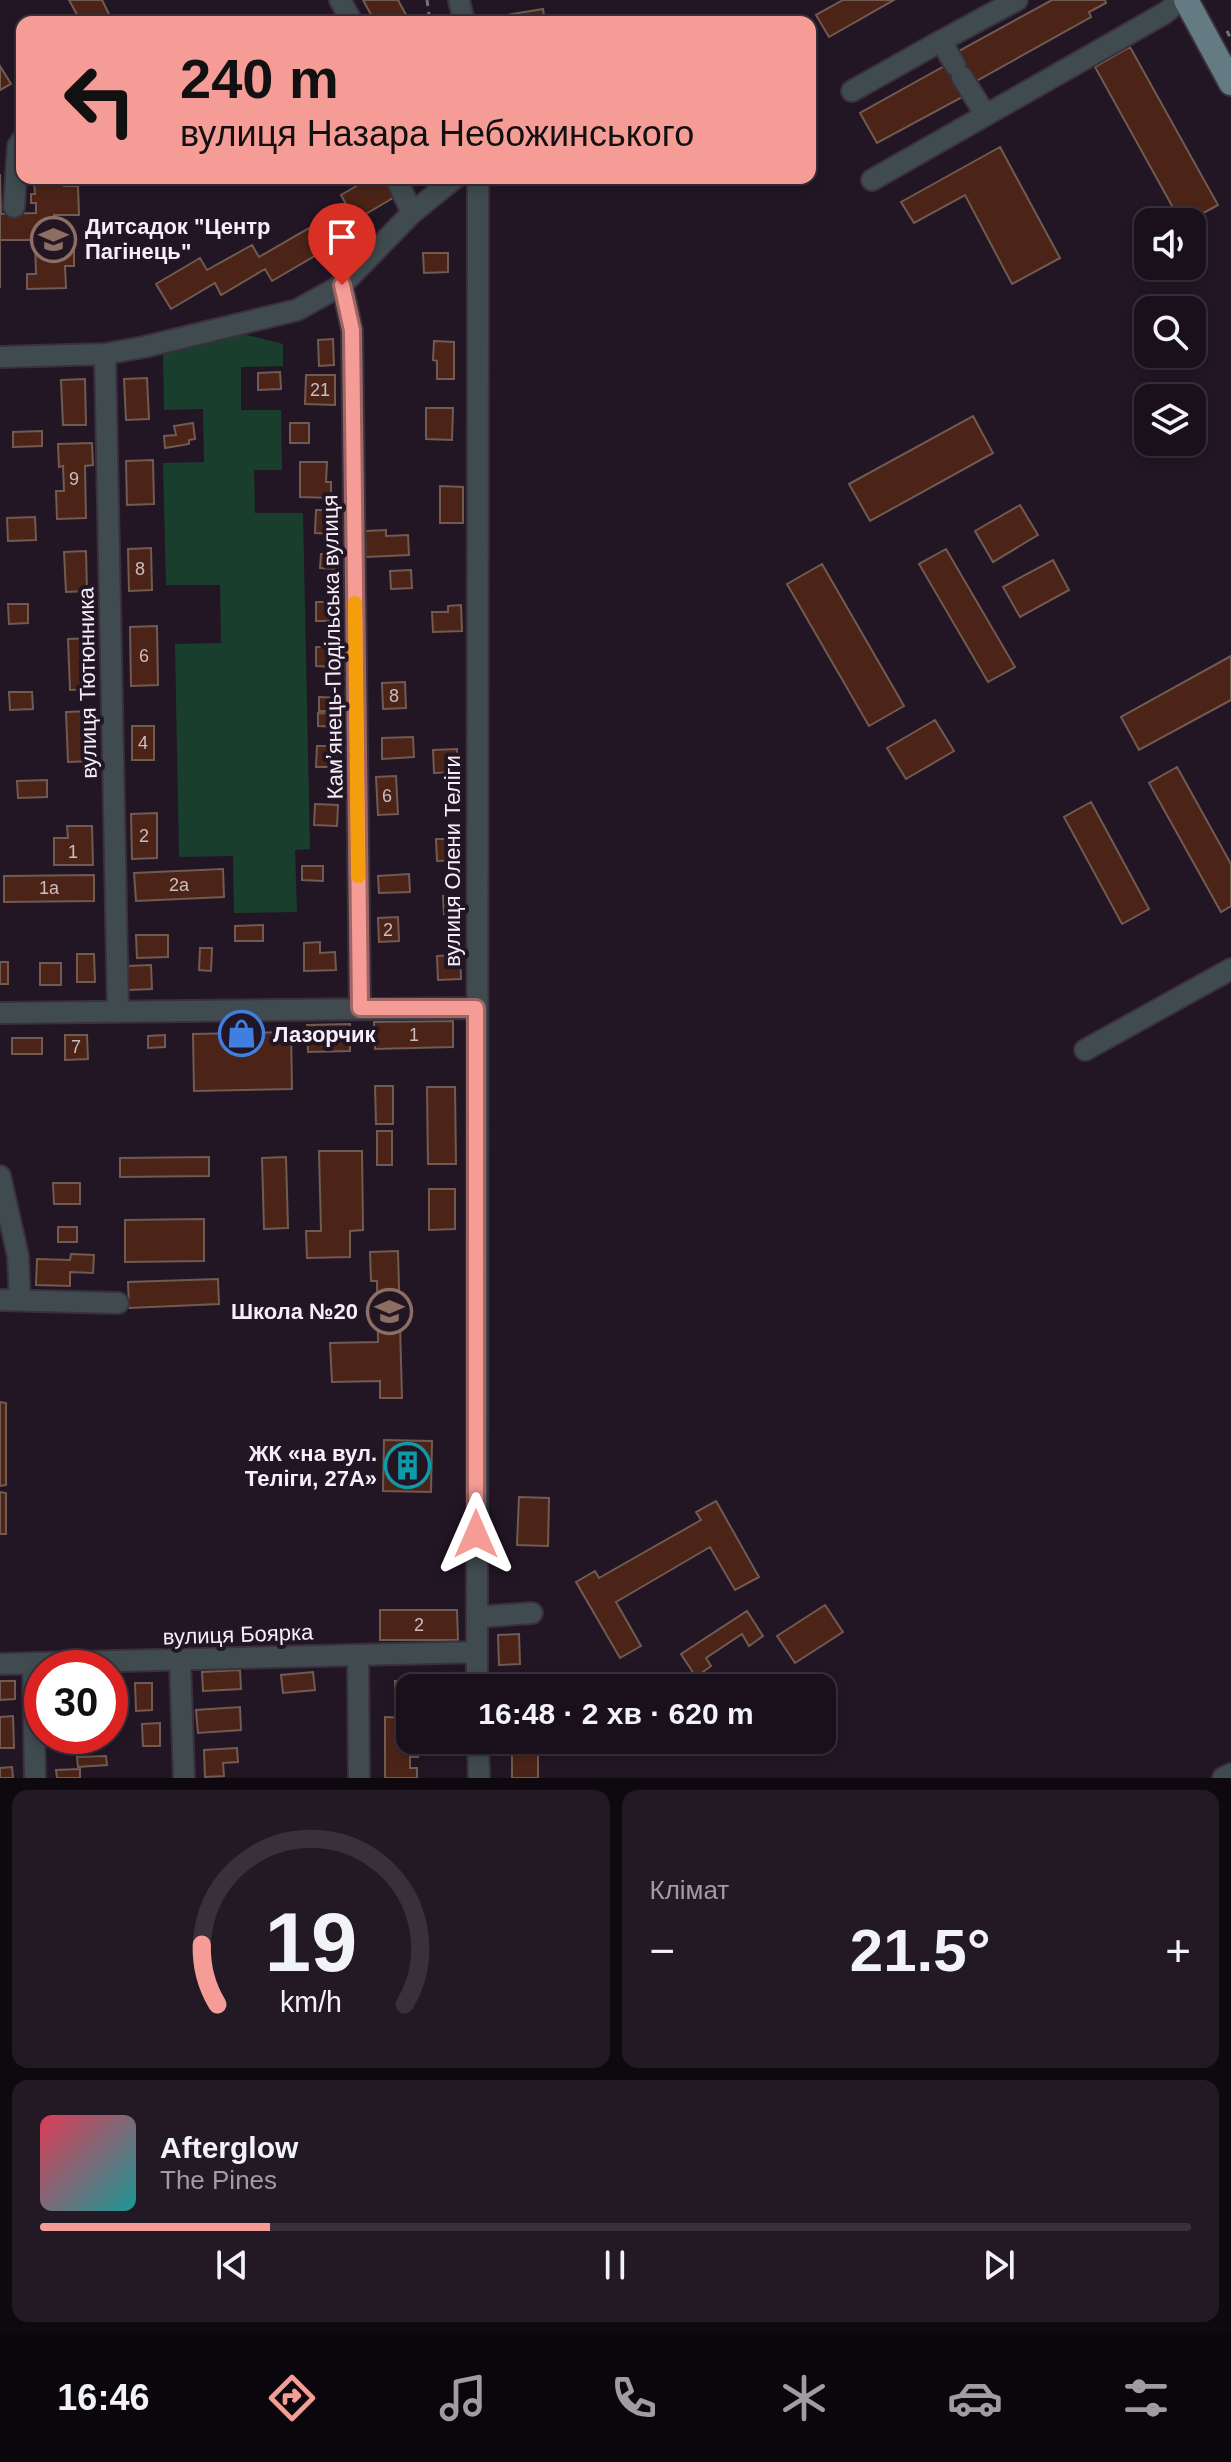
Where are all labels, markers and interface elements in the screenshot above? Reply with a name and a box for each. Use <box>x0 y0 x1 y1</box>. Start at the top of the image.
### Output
text: 240 m <box>180 47 339 110</box>
icon: left <box>48 48 152 152</box>
text: вулиця Назара Небожинського <box>180 113 694 154</box>
pin <box>308 203 376 285</box>
map controls <box>1134 208 1206 456</box>
button: sound <box>1134 208 1206 280</box>
place label: Дитсадок "Центр Пагінець" <box>85 214 270 264</box>
school or university icon: Дитсадок "Центр Пагінець" <box>30 215 78 263</box>
icon: arrive <box>320 215 364 259</box>
button: search <box>1134 296 1206 368</box>
house number: 21 <box>310 380 330 400</box>
button: layers <box>1134 384 1206 456</box>
house number: 9 <box>69 469 79 489</box>
street label: Камʼянець-Подільська вулиця <box>317 494 348 799</box>
house number: 8 <box>135 559 145 579</box>
street label: вулиця Тютюнника <box>73 586 102 779</box>
house number: 6 <box>139 646 149 666</box>
house number: 8 <box>389 686 399 706</box>
house number: 4 <box>138 733 148 753</box>
street label: вулиця Олени Теліги <box>440 755 465 967</box>
house number: 6 <box>382 786 392 806</box>
house number: 2 <box>139 826 149 846</box>
house number: 1 <box>68 842 78 862</box>
house number: 2а <box>169 875 190 895</box>
house number: 1а <box>39 878 60 898</box>
house number: 2 <box>383 920 393 940</box>
shop icon: Лазорчик <box>218 1010 266 1058</box>
place label: Лазорчик <box>273 1022 377 1047</box>
house number: 1 <box>409 1025 419 1045</box>
house number: 7 <box>71 1037 81 1057</box>
school or university icon: Школа №20 <box>365 1287 413 1335</box>
place label: Школа №20 <box>231 1299 358 1324</box>
place label: ЖК «на вул. Теліги, 27А» <box>245 1441 377 1491</box>
building icon: ЖК «на вул. Теліги, 27А» <box>384 1442 432 1490</box>
position arrow <box>434 1492 518 1576</box>
house number: 2 <box>414 1615 424 1635</box>
street label: вулиця Боярка <box>162 1619 314 1650</box>
speed limit sign: 30 <box>24 1650 128 1754</box>
text: 16:48 · 2 хв · 620 m <box>478 1697 754 1730</box>
text: Клімат <box>650 1875 729 1905</box>
text: 19 <box>264 1896 357 1989</box>
text: 21.5° <box>850 1917 991 1984</box>
text: − <box>650 1926 675 1975</box>
text: + <box>1165 1926 1191 1975</box>
text: km/h <box>280 1986 342 2018</box>
text: Afterglow <box>160 2131 298 2164</box>
text: The Pines <box>160 2165 277 2195</box>
icon: previous <box>210 2243 254 2287</box>
icon: pause <box>593 2243 637 2287</box>
icon: next <box>977 2243 1021 2287</box>
icon: directions <box>264 2370 320 2426</box>
icon: music <box>435 2370 491 2426</box>
icon: phone <box>606 2370 662 2426</box>
icon: climate <box>776 2370 832 2426</box>
icon: car <box>947 2370 1003 2426</box>
icon: filters <box>1118 2370 1174 2426</box>
text: 16:46 <box>57 2377 149 2418</box>

